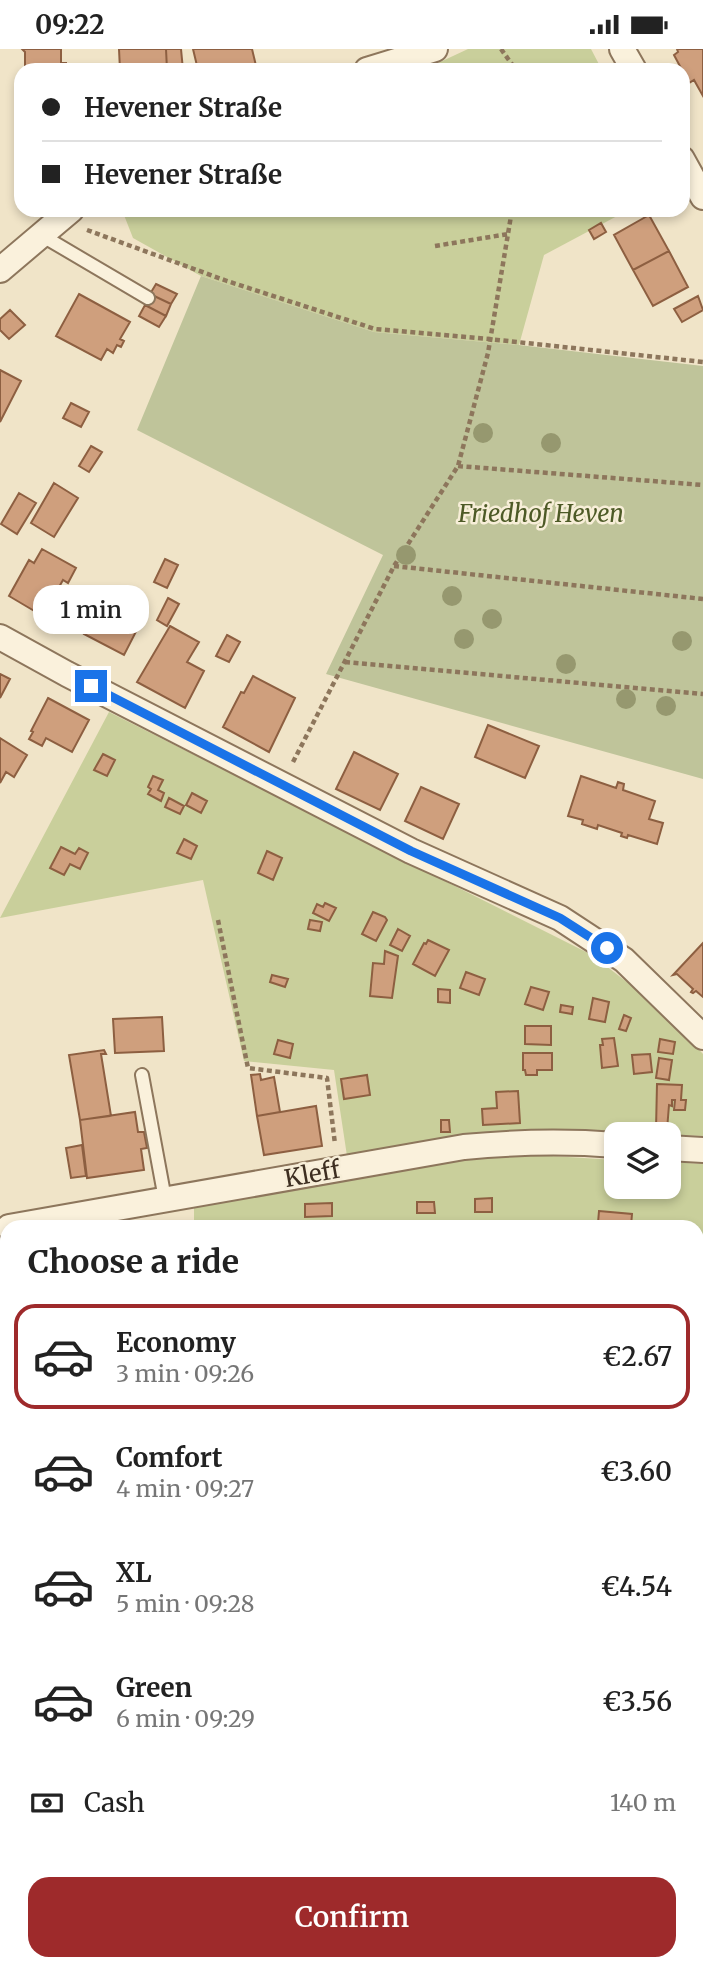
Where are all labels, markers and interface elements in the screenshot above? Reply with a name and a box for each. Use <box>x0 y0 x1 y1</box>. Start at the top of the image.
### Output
text: 09:22 <box>35 8 105 41</box>
text: Hevener Straße <box>84 91 282 124</box>
text: Hevener Straße <box>84 158 282 191</box>
park label: Friedhof Heven <box>457 498 624 529</box>
callout: 1 min <box>33 585 149 633</box>
text: 1 min <box>60 595 122 624</box>
route end <box>75 670 107 702</box>
route start <box>591 932 623 964</box>
map controls <box>604 1122 681 1199</box>
button: layers <box>604 1122 681 1199</box>
street label: Kleff <box>282 1154 343 1194</box>
text: Choose a ride <box>28 1242 239 1282</box>
icon: car <box>32 1325 95 1388</box>
text: Economy <box>116 1326 236 1359</box>
text: €2.67 <box>602 1340 672 1373</box>
text: 3 min · 09:26 <box>116 1359 254 1388</box>
icon: car <box>32 1440 95 1503</box>
text: Comfort <box>116 1441 222 1474</box>
text: €3.60 <box>600 1455 672 1488</box>
text: 4 min · 09:27 <box>116 1474 254 1503</box>
icon: car <box>32 1555 95 1618</box>
text: XL <box>116 1556 152 1589</box>
text: €4.54 <box>601 1570 672 1603</box>
text: 5 min · 09:28 <box>116 1589 255 1618</box>
icon: car <box>32 1670 95 1733</box>
text: Green <box>116 1671 192 1704</box>
text: €3.56 <box>602 1685 672 1718</box>
text: 6 min · 09:29 <box>116 1704 255 1733</box>
icon: cash <box>28 1784 66 1822</box>
text: Cash <box>84 1786 145 1819</box>
text: 140 m <box>610 1788 676 1817</box>
button: Confirm <box>28 1877 676 1957</box>

